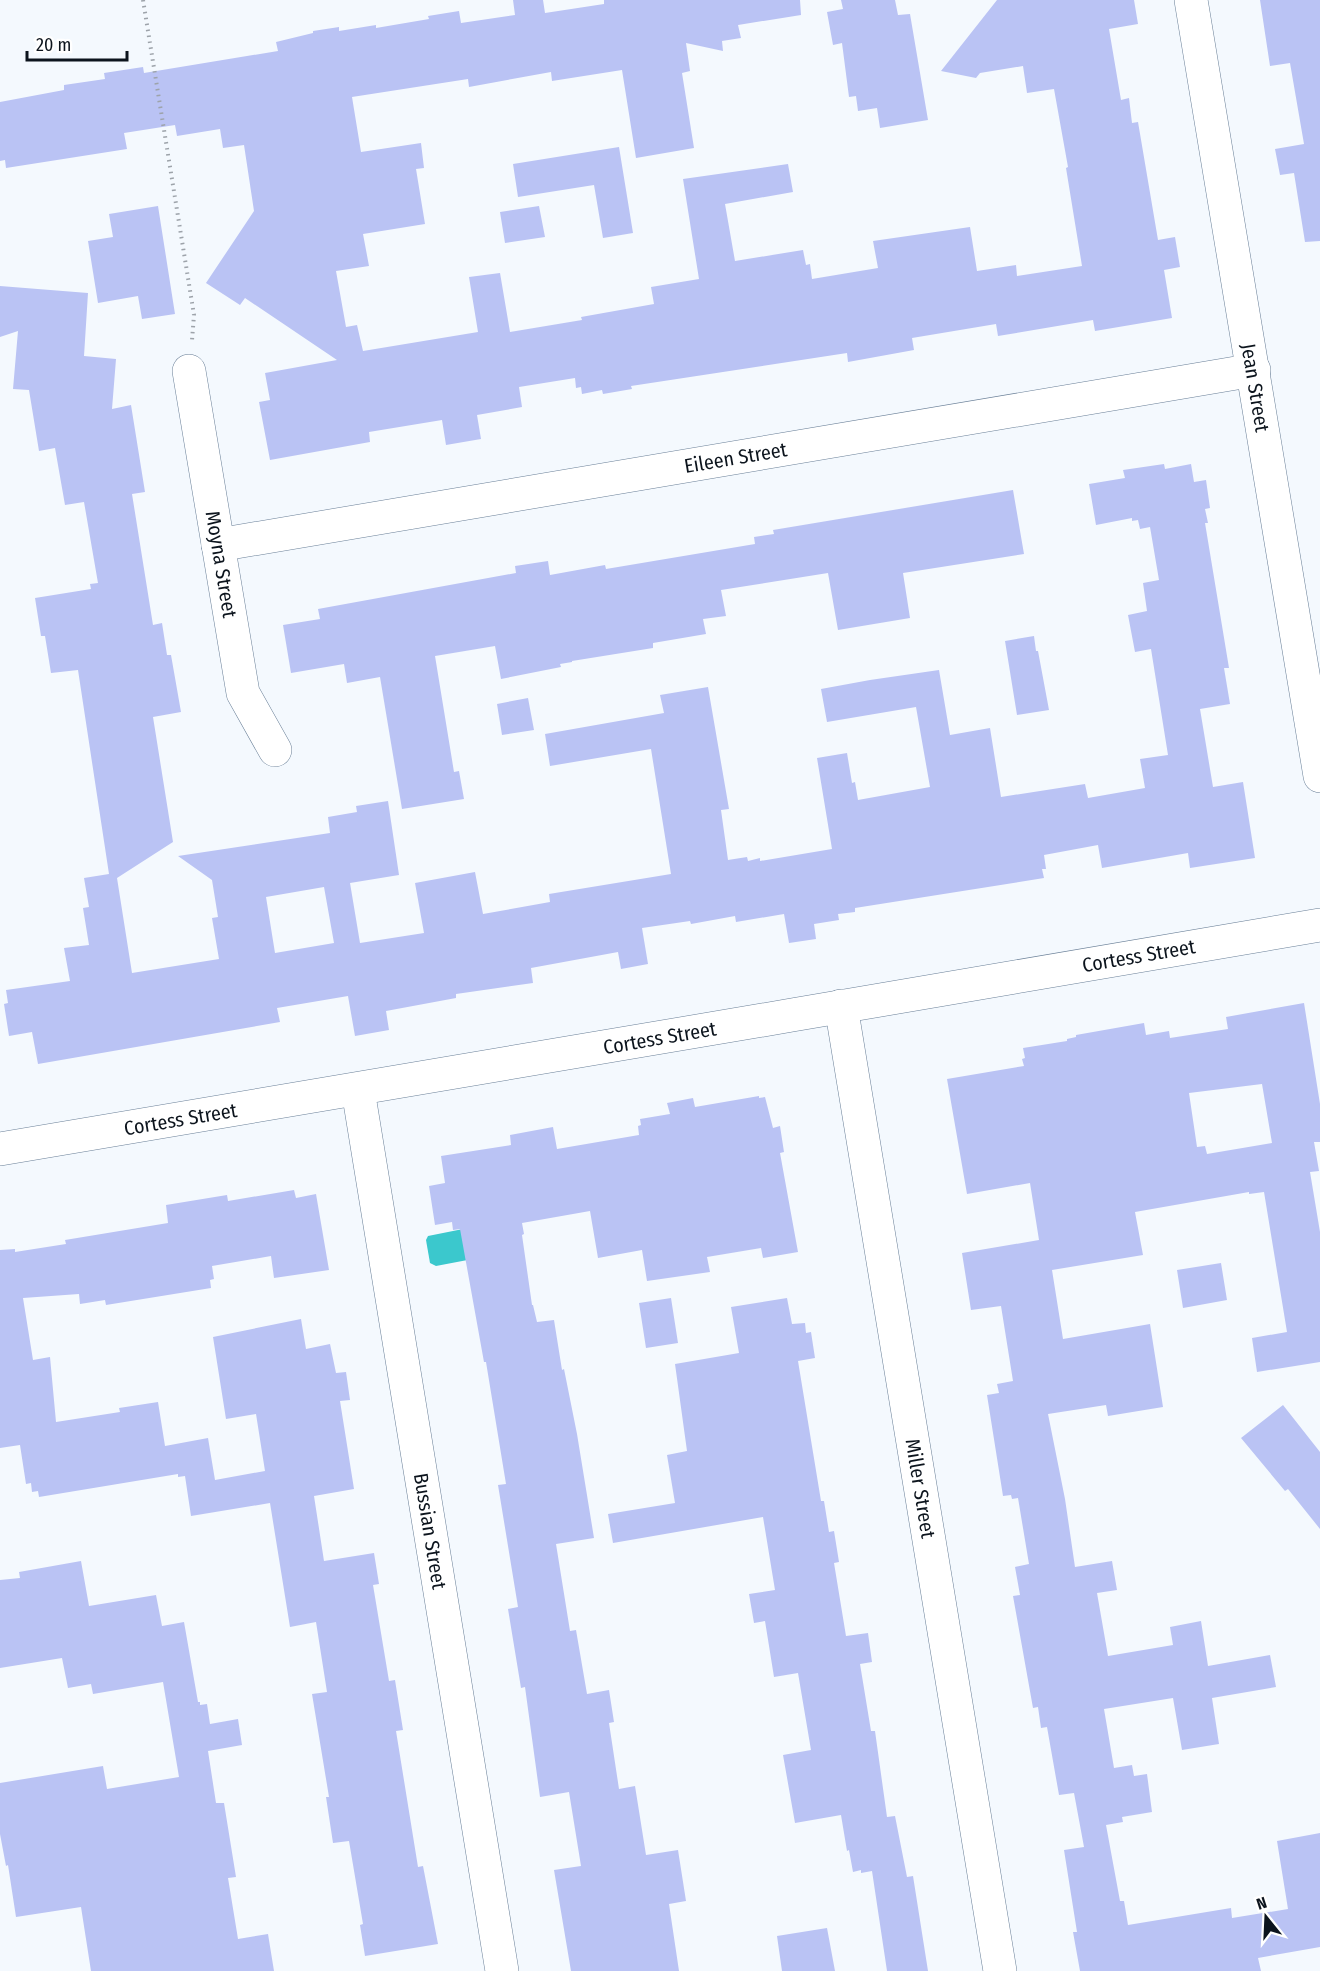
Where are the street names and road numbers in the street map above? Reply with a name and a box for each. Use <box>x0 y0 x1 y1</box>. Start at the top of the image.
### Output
street label: Jean Street <box>1236 342 1275 434</box>
street label: Eileen Street <box>682 437 789 478</box>
street label: Moyna Street <box>201 509 242 620</box>
street label: Cortess Street <box>1080 934 1197 977</box>
street label: Cortess Street <box>601 1016 718 1059</box>
street label: Cortess Street <box>122 1098 239 1140</box>
street label: Miller Street <box>900 1437 941 1540</box>
street label: Bussian Street <box>409 1471 452 1592</box>

